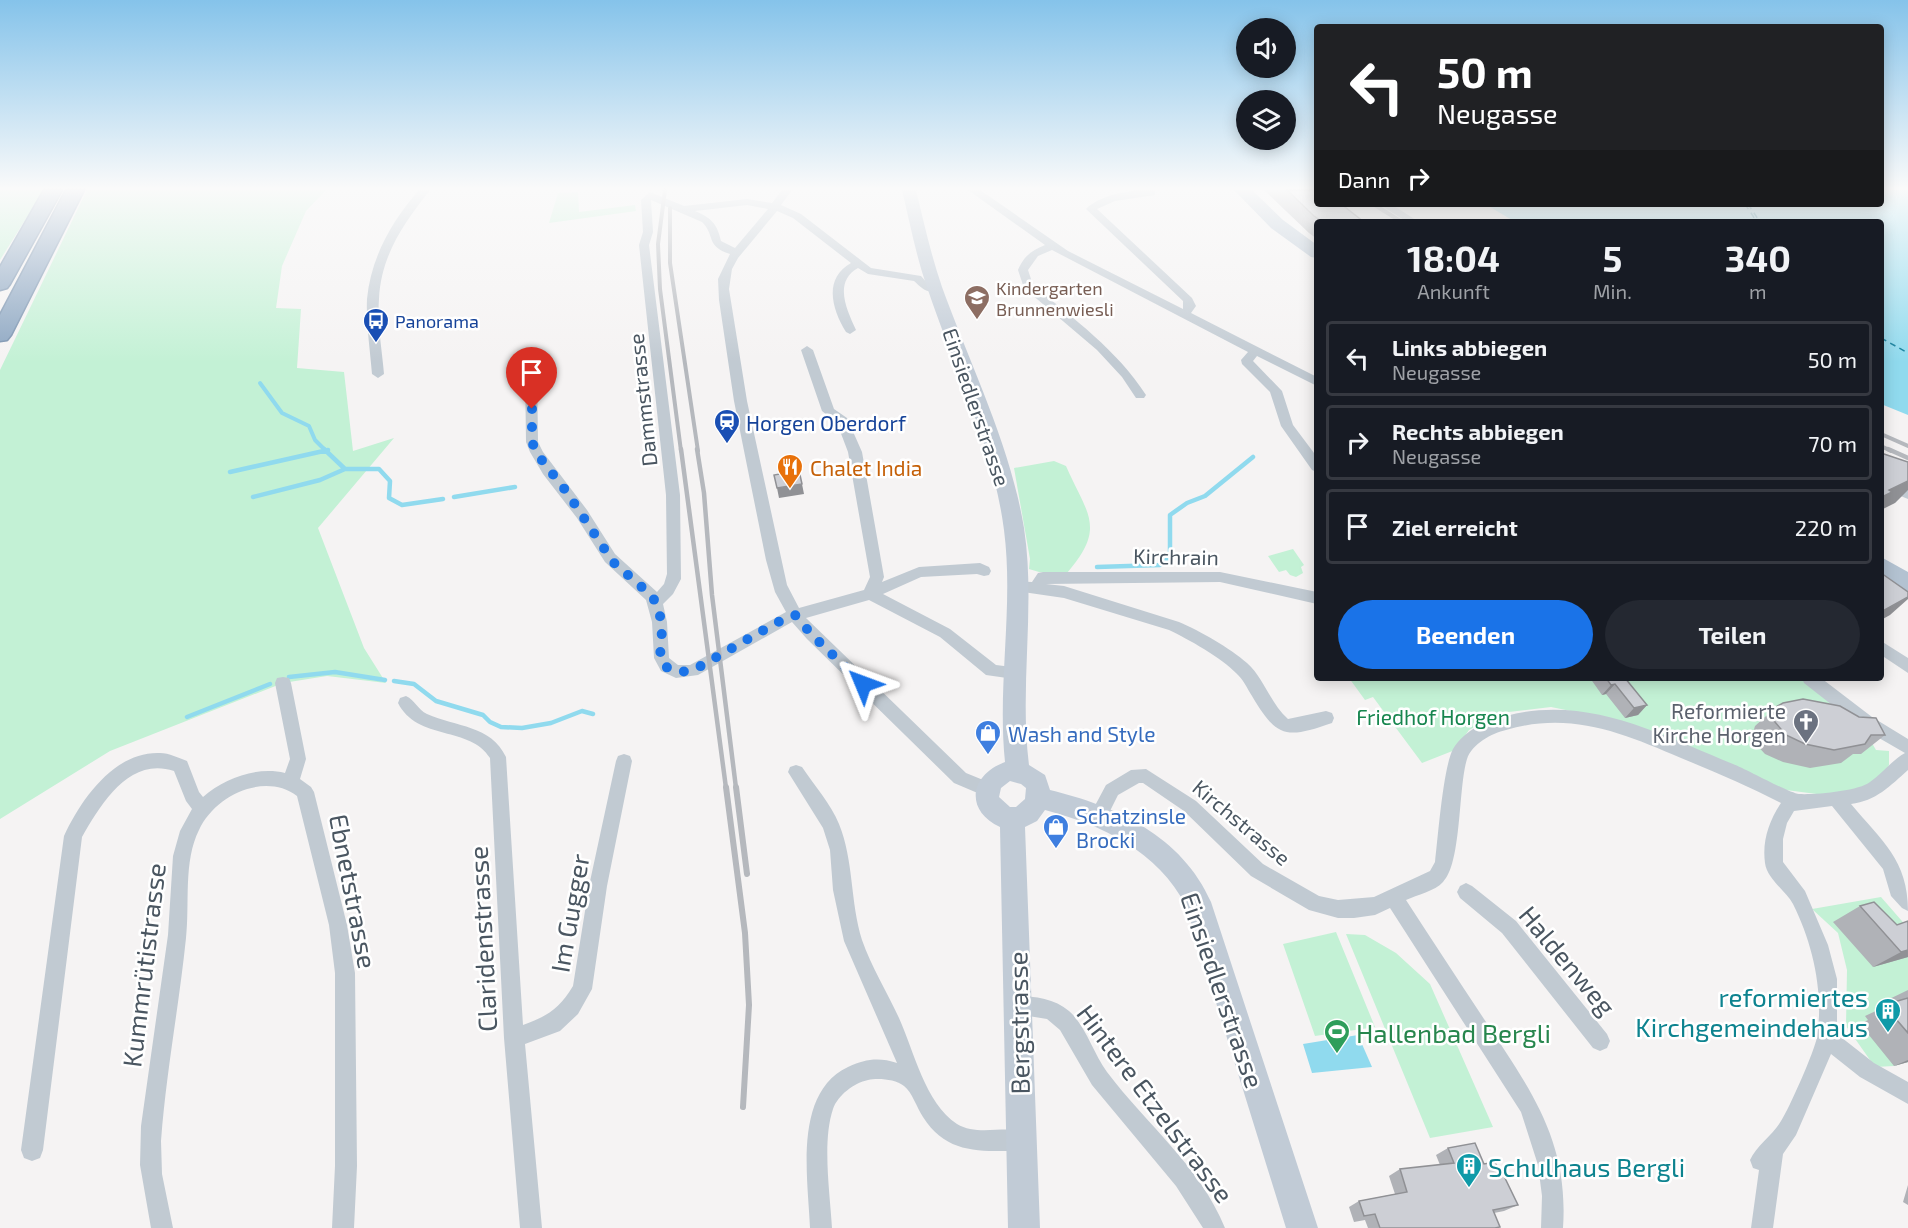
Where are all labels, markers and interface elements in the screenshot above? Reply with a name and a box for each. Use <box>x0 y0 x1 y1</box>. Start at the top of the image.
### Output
map controls <box>1236 18 1296 150</box>
button: sound <box>1236 18 1296 78</box>
text: 50 m <box>1437 46 1533 96</box>
icon: left <box>1338 48 1416 126</box>
button: layers <box>1236 90 1296 150</box>
text: Neugasse <box>1437 97 1558 129</box>
icon: right <box>1402 162 1435 195</box>
text: Dann <box>1338 166 1390 192</box>
text: 18:04 <box>1407 236 1500 279</box>
text: 5 <box>1602 236 1622 279</box>
text: 340 <box>1725 236 1791 279</box>
place label: Kindergarten Brunnenwiesli <box>996 277 1114 320</box>
text: Ankunft <box>1417 279 1490 303</box>
text: Min. <box>1593 279 1632 303</box>
text: m <box>1749 279 1767 303</box>
school or university icon: Kindergarten Brunnenwiesli <box>962 283 992 321</box>
bus stop icon: Panorama <box>361 306 391 344</box>
place label: Panorama <box>395 310 479 332</box>
street label: Einsiedlerstrasse <box>938 325 1016 489</box>
street label: Dammstrasse <box>623 332 661 468</box>
text: Links abbiegen <box>1392 334 1547 360</box>
icon: left <box>1341 342 1374 375</box>
text: 50 m <box>1808 346 1857 372</box>
pin <box>506 347 557 409</box>
icon: arrive <box>515 356 548 389</box>
text: Neugasse <box>1392 360 1481 384</box>
station icon: Horgen Oberdorf <box>712 407 742 445</box>
place label: Horgen Oberdorf <box>746 410 907 435</box>
text: Rechts abbiegen <box>1392 418 1564 444</box>
icon: right <box>1341 426 1374 459</box>
text: 70 m <box>1808 430 1857 456</box>
text: Neugasse <box>1392 444 1481 468</box>
restaurant icon: Chalet India <box>775 452 805 490</box>
place label: Chalet India <box>810 455 922 480</box>
icon: arrive <box>1341 510 1374 543</box>
text: Ziel erreicht <box>1392 514 1518 540</box>
text: 220 m <box>1795 514 1857 540</box>
street label: Kirchrain <box>1133 543 1219 569</box>
button: Beenden <box>1338 600 1593 669</box>
button: Teilen <box>1605 600 1860 669</box>
position arrow <box>831 652 895 716</box>
place label: Reformierte Kirche Horgen <box>1652 698 1786 747</box>
park label: Friedhof Horgen <box>1356 704 1510 729</box>
church icon: Reformierte Kirche Horgen <box>1791 707 1821 745</box>
shop icon: Wash and Style <box>973 718 1003 756</box>
place label: Wash and Style <box>1008 721 1155 746</box>
street label: Kirchstrasse <box>1188 774 1296 870</box>
place label: Schatzinsle Brocki <box>1076 803 1186 852</box>
street label: Ebnetstrasse <box>324 811 384 971</box>
shop icon: Schatzinsle Brocki <box>1041 812 1071 850</box>
street label: Claridenstrasse <box>462 845 502 1033</box>
street label: Im Gugger <box>543 851 595 975</box>
street label: Kummrütistrasse <box>115 861 171 1069</box>
street label: Einsiedlerstrasse <box>1175 888 1271 1092</box>
street label: Haldenweg <box>1513 899 1623 1021</box>
street label: Bergstrasse <box>1001 951 1035 1095</box>
place label: reformiertes Kirchgemeindehaus <box>1635 981 1868 1042</box>
building icon: reformiertes Kirchgemeindehaus <box>1873 996 1903 1034</box>
street label: Hintere Etzelstrasse <box>1071 998 1241 1208</box>
sports icon: Hallenbad Bergli <box>1322 1017 1352 1055</box>
place label: Hallenbad Bergli <box>1356 1017 1551 1048</box>
building icon: Schulhaus Bergli <box>1454 1151 1484 1189</box>
place label: Schulhaus Bergli <box>1488 1151 1685 1182</box>

